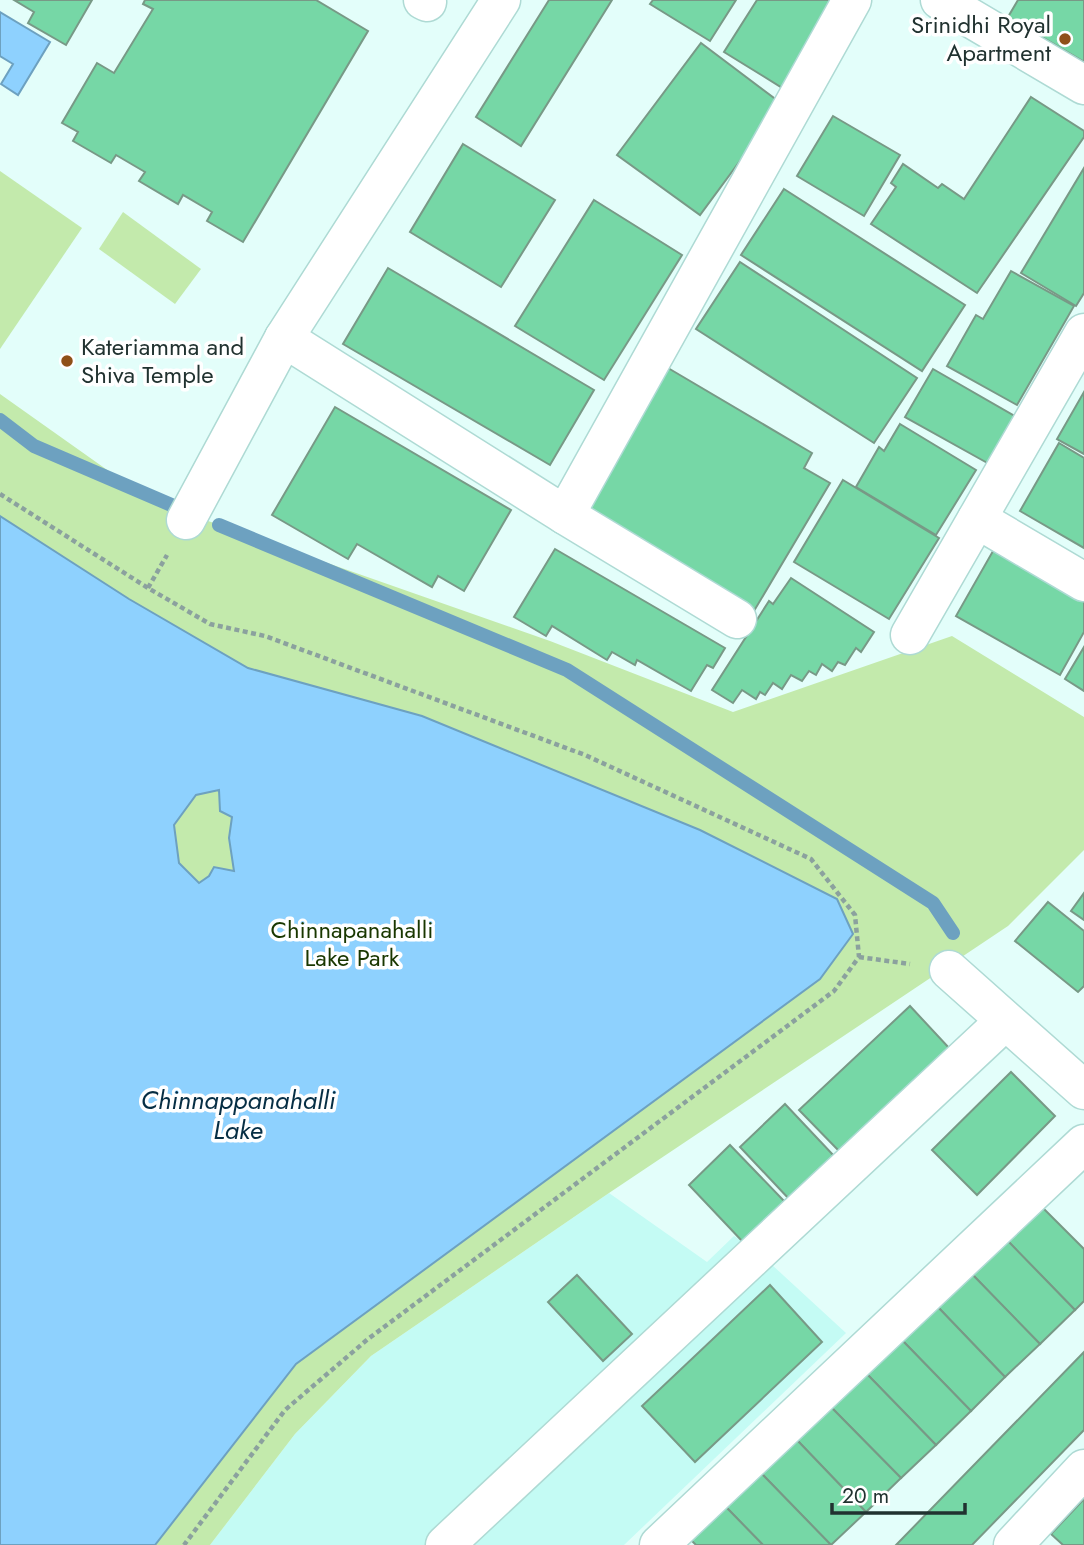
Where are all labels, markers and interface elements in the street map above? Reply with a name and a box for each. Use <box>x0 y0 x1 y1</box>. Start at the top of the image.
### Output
place label: Srinidhi Royal Apartment <box>911 7 1051 70</box>
marker: Srinidhi Royal Apartment <box>1057 31 1073 47</box>
place label: Kateriamma and Shiva Temple <box>81 329 244 392</box>
marker: Kateriamma and Shiva Temple <box>59 353 75 369</box>
park label: Chinnapanahalli Lake Park <box>271 912 433 975</box>
water label: Chinnappanahalli Lake <box>141 1081 336 1149</box>
scale bar <box>832 1472 965 1516</box>
text: 20 m <box>842 1481 889 1511</box>

